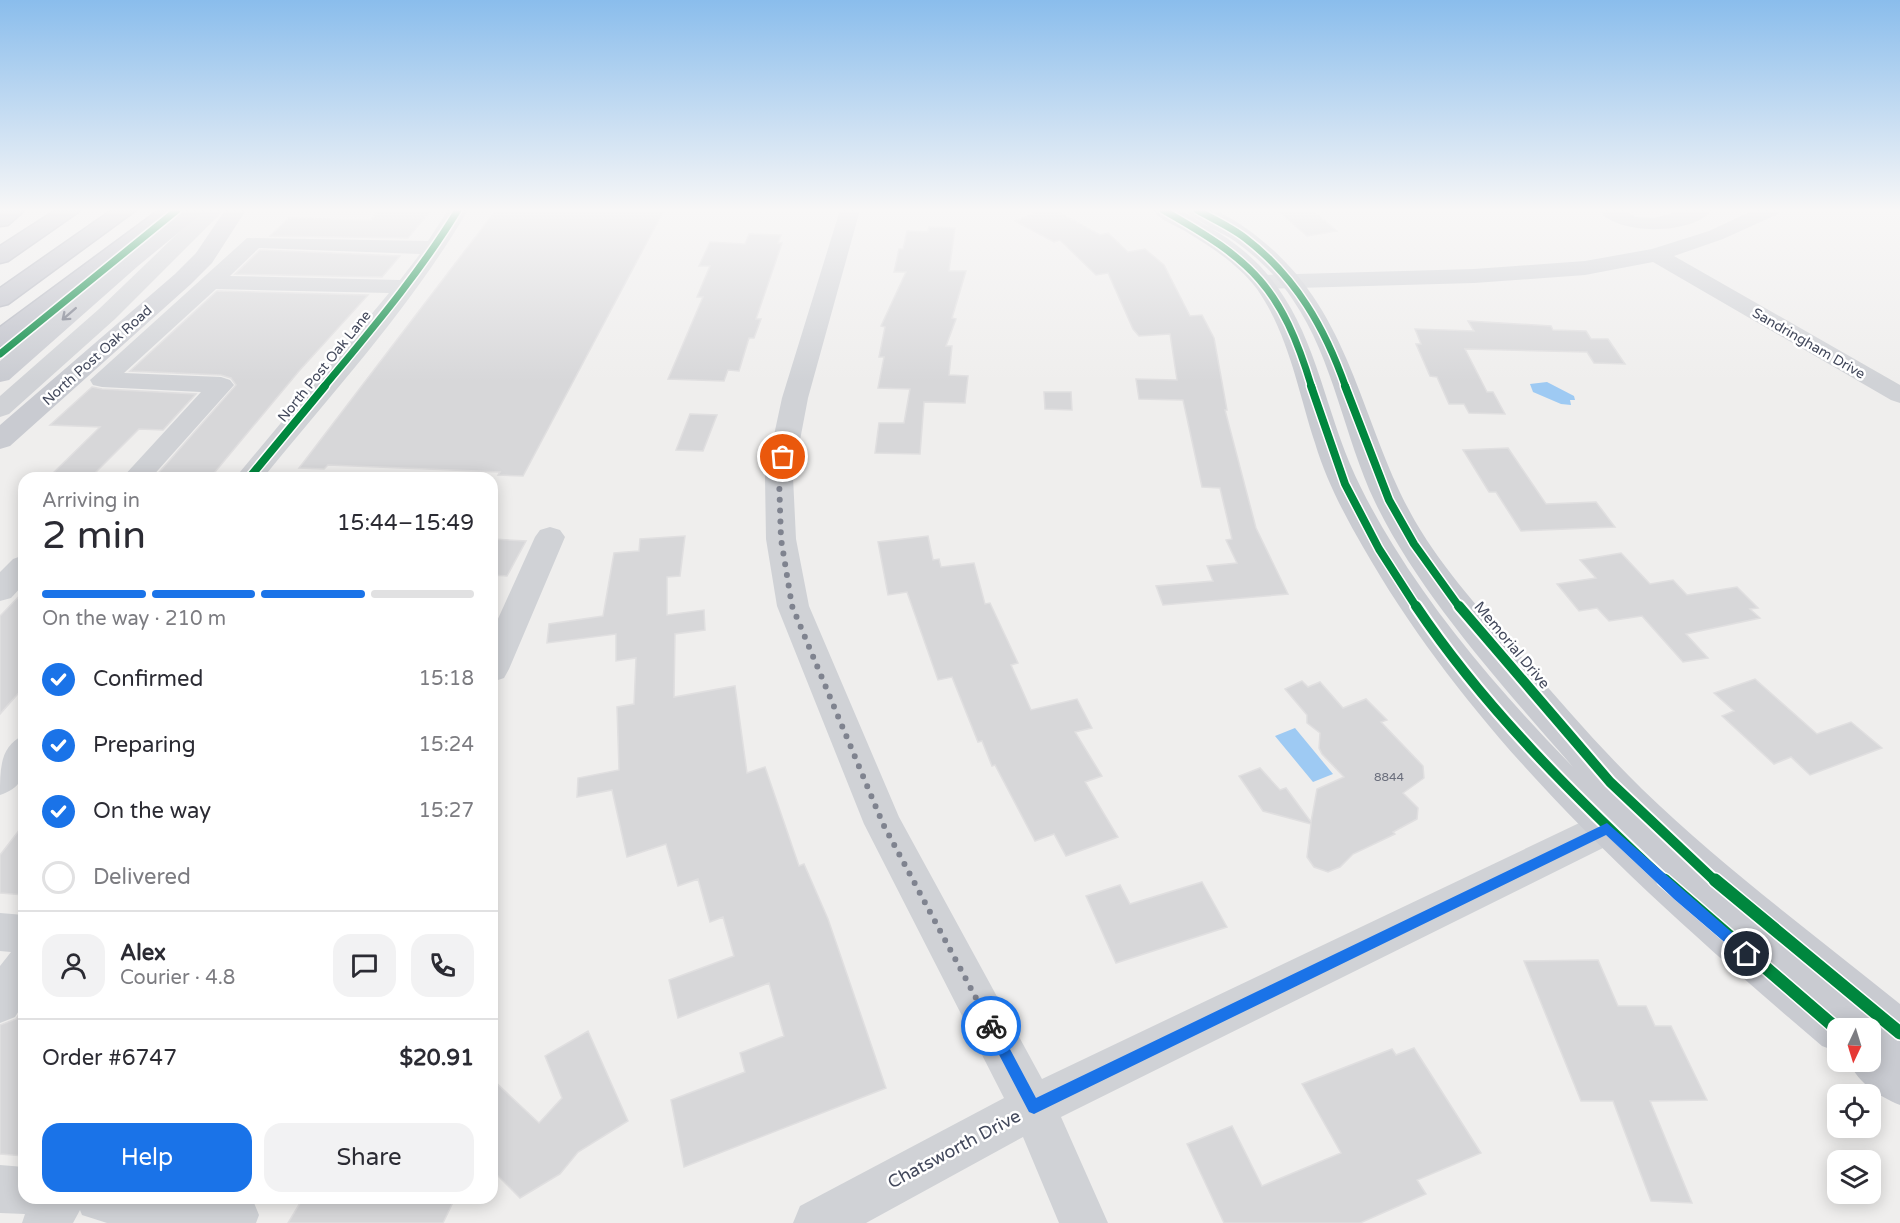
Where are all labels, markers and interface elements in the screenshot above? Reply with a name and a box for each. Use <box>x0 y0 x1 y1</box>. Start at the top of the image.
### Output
street label: North Post Oak Road <box>39 302 156 409</box>
street label: Sandringham Drive <box>1749 304 1868 383</box>
one-way arrow <box>62 307 77 321</box>
street label: North Post Oak Lane <box>274 307 375 426</box>
pin <box>757 431 808 482</box>
icon: bag <box>766 440 799 473</box>
text: Arriving in <box>42 489 140 513</box>
text: 15:44–15:49 <box>337 510 474 536</box>
text: 2 min <box>42 512 146 559</box>
street label: Memorial Drive <box>1470 598 1554 692</box>
text: On the way · 210 m <box>42 607 226 631</box>
icon: check <box>42 663 75 696</box>
text: Confirmed <box>93 666 203 692</box>
text: 15:18 <box>419 667 474 691</box>
icon: check <box>42 729 75 762</box>
text: Preparing <box>93 732 196 758</box>
text: 15:24 <box>419 733 474 757</box>
house number: 8844 <box>1374 770 1405 784</box>
icon: check <box>42 795 75 828</box>
text: On the way <box>93 798 211 824</box>
text: 15:27 <box>419 799 474 823</box>
text: Delivered <box>93 864 191 890</box>
pin <box>1721 928 1772 979</box>
button: person <box>42 934 105 997</box>
button: chat <box>333 934 396 997</box>
button: phone <box>411 934 474 997</box>
icon: home <box>1730 937 1763 970</box>
text: Alex <box>120 940 166 966</box>
text: Courier · 4.8 <box>120 966 235 990</box>
courier <box>961 996 1021 1056</box>
icon: bike <box>975 1010 1008 1043</box>
north arrow <box>1827 1018 1881 1072</box>
map controls <box>1827 1018 1881 1204</box>
text: Order #6747 <box>42 1045 177 1071</box>
text: $20.91 <box>399 1045 474 1071</box>
button: locate <box>1827 1084 1881 1138</box>
street label: Chatsworth Drive <box>884 1105 1024 1193</box>
button: Help <box>42 1123 252 1192</box>
button: Share <box>264 1123 474 1192</box>
button: layers <box>1827 1150 1881 1204</box>

